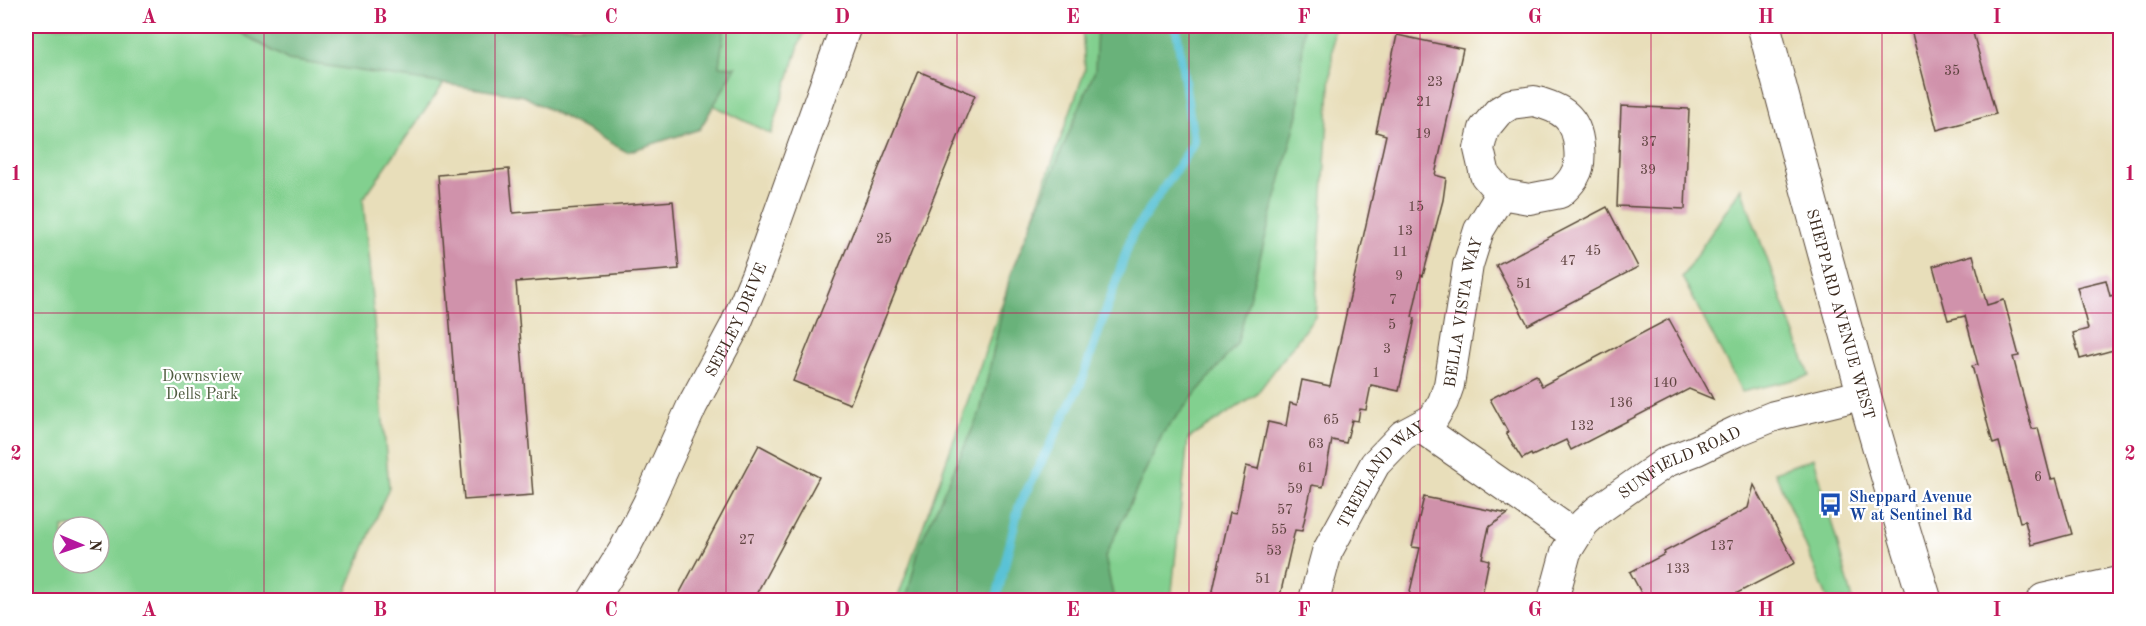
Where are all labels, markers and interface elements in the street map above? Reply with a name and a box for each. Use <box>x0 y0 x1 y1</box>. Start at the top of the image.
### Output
text: A <box>141 8 157 28</box>
text: B <box>373 8 387 28</box>
text: C <box>604 8 618 28</box>
text: D <box>834 8 850 28</box>
text: E <box>1066 8 1080 28</box>
text: F <box>1297 8 1311 28</box>
text: G <box>1528 8 1542 28</box>
text: H <box>1758 8 1774 28</box>
text: I <box>1993 8 2001 28</box>
house number: 35 <box>1944 64 1960 78</box>
house number: 23 <box>1427 75 1443 89</box>
house number: 21 <box>1416 95 1432 109</box>
house number: 19 <box>1415 127 1431 141</box>
house number: 37 <box>1641 135 1657 149</box>
house number: 39 <box>1640 163 1656 177</box>
text: 1 <box>10 165 22 185</box>
text: 1 <box>2124 165 2136 185</box>
house number: 15 <box>1408 200 1424 214</box>
street label: SHEPPARD AVENUE WEST <box>1803 207 1876 421</box>
house number: 13 <box>1397 224 1413 238</box>
house number: 25 <box>876 232 892 246</box>
street label: BELLA VISTA WAY <box>1443 235 1486 389</box>
house number: 45 <box>1585 244 1601 258</box>
house number: 11 <box>1392 245 1408 259</box>
house number: 47 <box>1560 254 1576 268</box>
street label: SEELEY DRIVE <box>703 261 770 380</box>
house number: 9 <box>1395 269 1403 283</box>
house number: 51 <box>1516 277 1532 291</box>
house number: 7 <box>1389 293 1397 307</box>
house number: 5 <box>1388 318 1396 332</box>
house number: 3 <box>1383 342 1391 356</box>
house number: 1 <box>1372 366 1380 380</box>
park label: Downsview Dells Park <box>162 369 243 403</box>
house number: 140 <box>1653 376 1677 390</box>
house number: 136 <box>1609 396 1633 410</box>
house number: 65 <box>1323 413 1339 427</box>
street label: TREELAND WAY <box>1336 419 1428 531</box>
house number: 132 <box>1570 419 1594 433</box>
street label: SUNFIELD ROAD <box>1616 424 1744 503</box>
house number: 63 <box>1308 437 1324 451</box>
text: 2 <box>10 445 22 465</box>
text: 2 <box>2124 445 2136 465</box>
house number: 61 <box>1298 461 1314 475</box>
house number: 6 <box>2034 470 2042 484</box>
house number: 59 <box>1287 482 1303 496</box>
place label: Sheppard Avenue W at Sentinel Rd <box>1849 490 1973 524</box>
bus stop icon: Sheppard Avenue W at Sentinel Rd <box>1818 492 1844 518</box>
house number: 57 <box>1277 503 1293 517</box>
north arrow <box>51 515 111 575</box>
house number: 55 <box>1271 523 1287 537</box>
house number: 27 <box>739 533 755 547</box>
text: N <box>86 539 102 553</box>
house number: 137 <box>1710 539 1734 553</box>
house number: 53 <box>1266 544 1282 558</box>
house number: 133 <box>1666 562 1690 576</box>
house number: 51 <box>1255 572 1271 586</box>
text: A <box>141 601 157 621</box>
text: B <box>373 601 387 621</box>
text: C <box>604 601 618 621</box>
text: D <box>834 601 850 621</box>
text: E <box>1066 601 1080 621</box>
text: F <box>1297 601 1311 621</box>
text: G <box>1528 601 1542 621</box>
text: H <box>1758 601 1774 621</box>
text: I <box>1993 601 2001 621</box>

